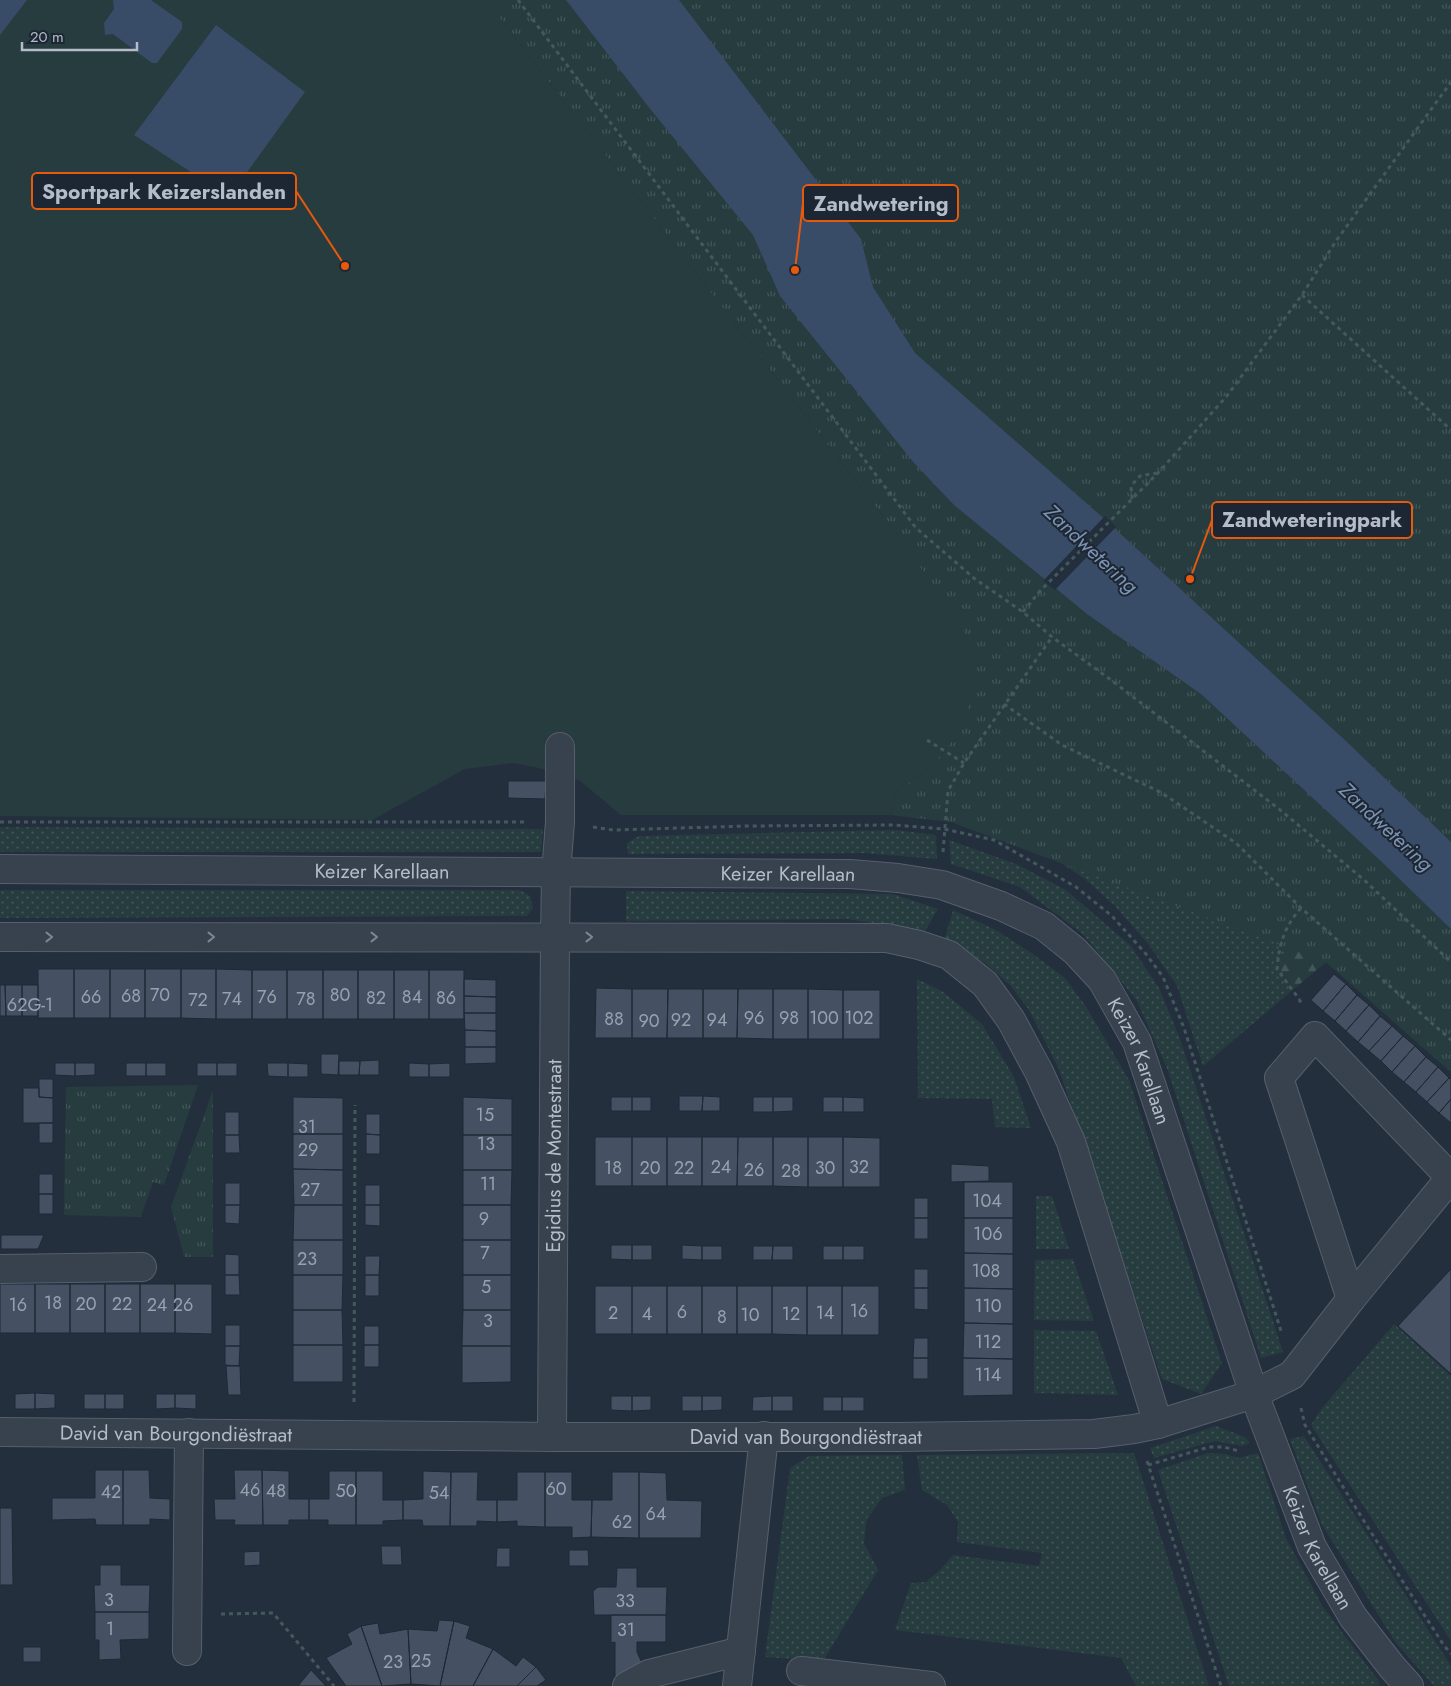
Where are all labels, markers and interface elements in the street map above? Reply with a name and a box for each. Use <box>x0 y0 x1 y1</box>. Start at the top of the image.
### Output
scale bar <box>22 20 138 52</box>
text: 20 m <box>30 26 64 48</box>
callout: Sportpark Keizerslanden <box>32 173 296 209</box>
text: Sportpark Keizerslanden <box>42 177 286 207</box>
callout: Zandwetering <box>803 185 958 221</box>
text: Zandwetering <box>813 189 949 219</box>
water label: Zandwetering <box>1037 497 1145 601</box>
callout: Zandweteringpark <box>1212 502 1412 538</box>
text: Zandweteringpark <box>1222 505 1402 535</box>
water label: Zandwetering <box>1332 775 1440 879</box>
street label: Keizer Karellaan <box>314 856 450 886</box>
street label: Keizer Karellaan <box>720 859 857 889</box>
one-way arrow <box>45 932 53 942</box>
one-way arrow <box>208 932 215 942</box>
one-way arrow <box>370 932 378 942</box>
one-way arrow <box>585 932 593 942</box>
house number: 70 <box>150 982 170 1008</box>
house number: 80 <box>330 982 351 1008</box>
house number: 68 <box>121 983 141 1009</box>
house number: 66 <box>81 984 101 1010</box>
house number: 76 <box>257 984 277 1010</box>
house number: 84 <box>402 984 422 1010</box>
house number: 82 <box>366 985 386 1011</box>
house number: 86 <box>436 985 456 1011</box>
house number: 74 <box>222 986 242 1012</box>
house number: 78 <box>296 986 316 1012</box>
house number: 72 <box>188 987 208 1013</box>
house number: 62G-1 <box>7 992 53 1018</box>
street label: Keizer Karellaan <box>1100 992 1178 1128</box>
house number: 96 <box>744 1005 764 1031</box>
house number: 98 <box>779 1005 799 1031</box>
house number: 100 <box>809 1005 839 1031</box>
house number: 102 <box>844 1005 874 1031</box>
house number: 88 <box>604 1006 624 1032</box>
house number: 92 <box>671 1007 691 1033</box>
house number: 94 <box>707 1007 727 1033</box>
house number: 90 <box>638 1008 660 1034</box>
street label: Egidius de Montestraat <box>539 1059 569 1253</box>
house number: 15 <box>476 1102 494 1128</box>
house number: 31 <box>298 1114 316 1140</box>
house number: 13 <box>477 1131 495 1157</box>
house number: 29 <box>298 1137 318 1163</box>
house number: 24 <box>711 1154 731 1180</box>
house number: 32 <box>849 1154 869 1180</box>
house number: 18 <box>604 1155 622 1181</box>
house number: 20 <box>639 1155 661 1181</box>
house number: 22 <box>674 1155 694 1181</box>
house number: 30 <box>815 1155 836 1181</box>
house number: 26 <box>744 1157 764 1183</box>
house number: 28 <box>781 1158 801 1184</box>
house number: 11 <box>480 1171 496 1197</box>
house number: 27 <box>300 1177 320 1203</box>
house number: 104 <box>972 1188 1002 1214</box>
house number: 9 <box>479 1206 489 1232</box>
house number: 106 <box>973 1221 1003 1247</box>
house number: 7 <box>480 1240 490 1266</box>
house number: 23 <box>297 1246 317 1272</box>
house number: 108 <box>972 1258 1000 1284</box>
house number: 5 <box>481 1274 491 1300</box>
house number: 18 <box>44 1290 62 1316</box>
house number: 20 <box>75 1291 97 1317</box>
house number: 22 <box>112 1291 132 1317</box>
house number: 16 <box>9 1292 27 1318</box>
house number: 24 <box>147 1292 167 1318</box>
house number: 26 <box>173 1292 193 1318</box>
house number: 110 <box>975 1293 1002 1319</box>
house number: 16 <box>850 1298 868 1324</box>
house number: 6 <box>677 1299 687 1325</box>
house number: 2 <box>608 1300 618 1326</box>
house number: 14 <box>816 1300 834 1326</box>
house number: 4 <box>642 1301 652 1327</box>
house number: 12 <box>782 1301 800 1327</box>
house number: 10 <box>741 1302 760 1328</box>
house number: 8 <box>717 1304 727 1330</box>
house number: 3 <box>483 1308 493 1334</box>
house number: 112 <box>975 1329 1001 1355</box>
house number: 114 <box>975 1362 1001 1388</box>
street label: David van Bourgondiëstraat <box>60 1418 292 1449</box>
street label: David van Bourgondiëstraat <box>690 1422 922 1452</box>
house number: 60 <box>545 1476 567 1502</box>
house number: 46 <box>240 1477 260 1503</box>
house number: 48 <box>266 1478 286 1504</box>
house number: 50 <box>336 1478 357 1504</box>
house number: 42 <box>101 1479 121 1505</box>
house number: 54 <box>429 1480 449 1506</box>
street label: Keizer Karellaan <box>1276 1482 1360 1615</box>
house number: 64 <box>646 1501 666 1527</box>
house number: 62 <box>612 1509 632 1535</box>
house number: 3 <box>104 1587 114 1613</box>
house number: 33 <box>615 1588 635 1614</box>
house number: 1 <box>106 1616 114 1642</box>
house number: 31 <box>617 1617 635 1643</box>
house number: 25 <box>411 1648 431 1674</box>
house number: 23 <box>383 1649 403 1675</box>

